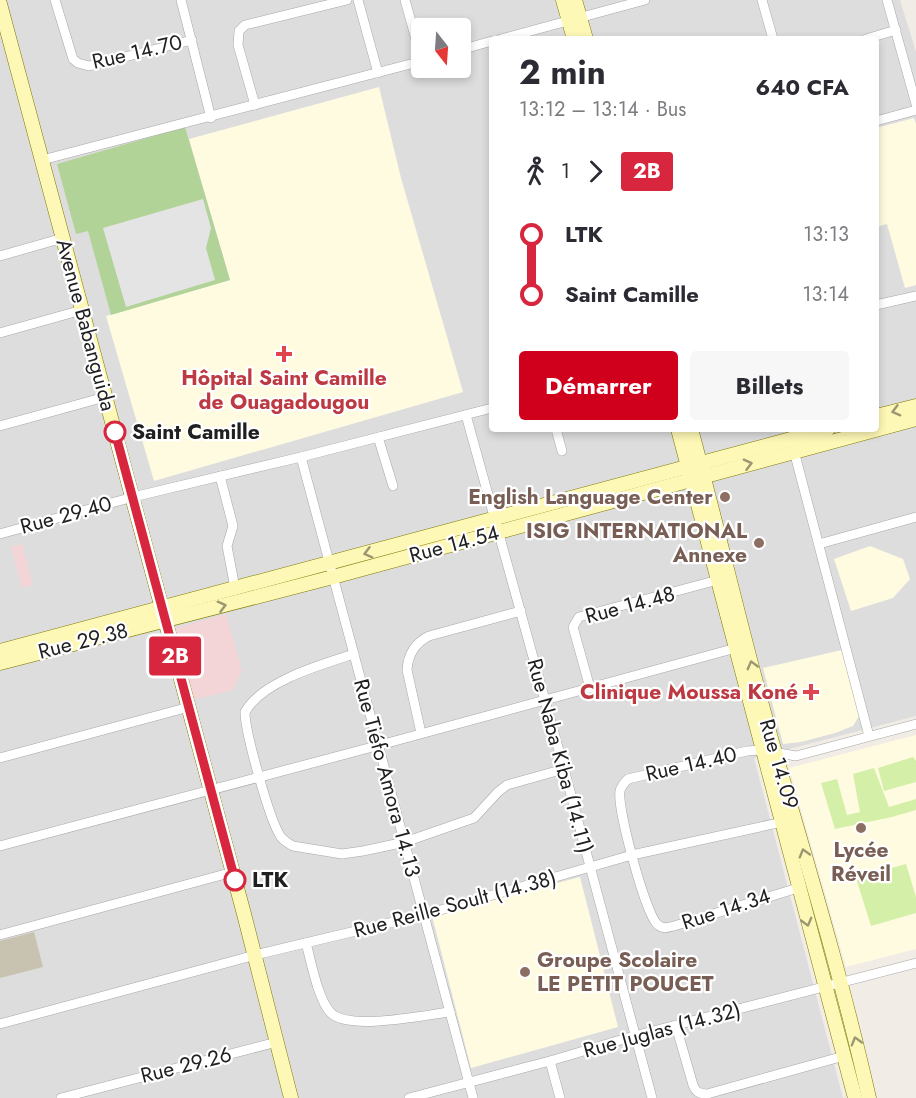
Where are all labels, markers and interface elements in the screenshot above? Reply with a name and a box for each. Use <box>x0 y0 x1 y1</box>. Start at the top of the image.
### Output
north arrow <box>411 18 471 78</box>
map controls <box>411 18 471 78</box>
street label: Rue 14.70 <box>89 27 185 77</box>
text: 2 min <box>519 49 606 96</box>
text: 640 CFA <box>756 71 849 103</box>
text: 13:12 – 13:14 · Bus <box>519 95 686 124</box>
icon: walk <box>519 155 552 188</box>
icon: forward <box>579 155 612 188</box>
text: 2B <box>633 156 661 186</box>
text: 1 <box>561 157 570 186</box>
text: LTK <box>565 218 603 250</box>
text: 13:13 <box>803 220 849 249</box>
street label: Avenue Babanguida <box>49 236 123 414</box>
text: Saint Camille <box>565 278 699 310</box>
text: 13:14 <box>802 280 849 309</box>
marker: Hôpital Saint Camille de Ouagadougou <box>275 345 293 363</box>
button: Démarrer <box>519 351 678 420</box>
button: Billets <box>690 351 849 420</box>
place label: Hôpital Saint Camille de Ouagadougou <box>181 363 387 417</box>
one-way arrow <box>891 404 902 416</box>
place label: Saint Camille <box>132 417 260 447</box>
marker: Saint Camille <box>104 421 126 443</box>
one-way arrow <box>742 459 753 471</box>
place label: English Language Center <box>468 482 713 512</box>
street label: Rue 29.40 <box>17 488 115 542</box>
marker: English Language Center <box>718 490 732 504</box>
place label: ISIG INTERNATIONAL Annexe <box>526 516 747 570</box>
street label: Rue 14.54 <box>406 518 502 570</box>
marker: ISIG INTERNATIONAL Annexe <box>752 536 766 550</box>
one-way arrow <box>363 545 373 558</box>
street label: Rue 14.48 <box>582 579 678 631</box>
one-way arrow <box>217 600 227 613</box>
street label: Rue 29.38 <box>35 615 131 667</box>
line badge: 2B <box>148 636 202 676</box>
text: 2B <box>161 641 189 671</box>
street label: Rue Naba Kiba (14.11) <box>520 655 600 857</box>
one-way arrow <box>747 660 760 670</box>
street label: Rue Tiéfo Amora 14.13 <box>346 676 428 880</box>
place label: Clinique Moussa Koné <box>580 677 798 707</box>
marker: Clinique Moussa Koné <box>802 683 820 701</box>
street label: Rue 14.09 <box>752 715 806 813</box>
street label: Rue 14.40 <box>642 739 740 789</box>
marker: Lycée Réveil <box>854 821 868 835</box>
place label: Lycée Réveil <box>831 835 891 889</box>
one-way arrow <box>799 848 812 858</box>
street label: Rue Reille Soult (14.38) <box>350 862 560 946</box>
place label: LTK <box>252 865 288 895</box>
marker: LTK <box>224 869 246 891</box>
street label: Rue 14.34 <box>678 881 774 937</box>
one-way arrow <box>800 916 812 927</box>
place label: Groupe Scolaire LE PETIT POUCET <box>537 945 714 999</box>
marker: Groupe Scolaire LE PETIT POUCET <box>518 965 532 979</box>
street label: Rue Juglas (14.32) <box>580 995 744 1065</box>
one-way arrow <box>851 1036 863 1047</box>
street label: Rue 29.26 <box>137 1039 235 1091</box>

